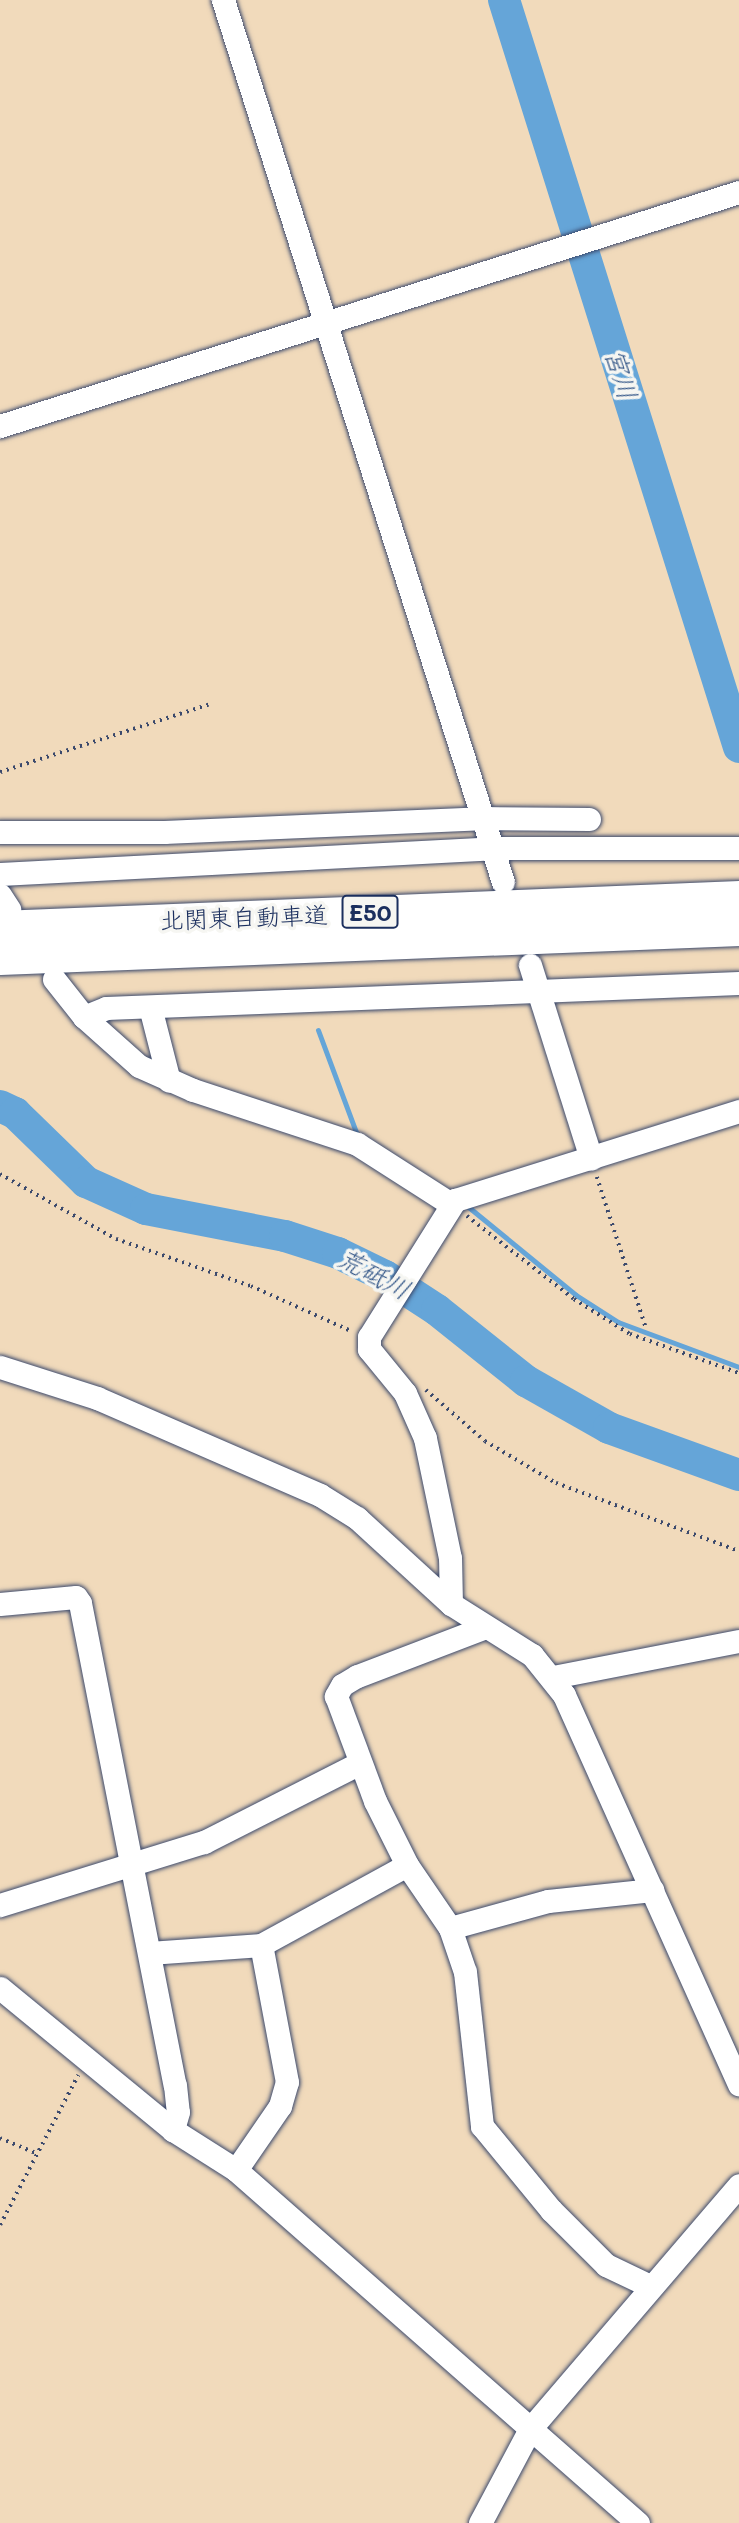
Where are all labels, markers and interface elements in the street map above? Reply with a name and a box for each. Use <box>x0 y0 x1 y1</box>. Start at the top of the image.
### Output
water label: 宮川 <box>598 345 644 403</box>
road number: E50 <box>340 892 400 931</box>
street label: 北関東自動車道 <box>160 900 328 934</box>
water label: 荒砥川 <box>332 1242 416 1306</box>

